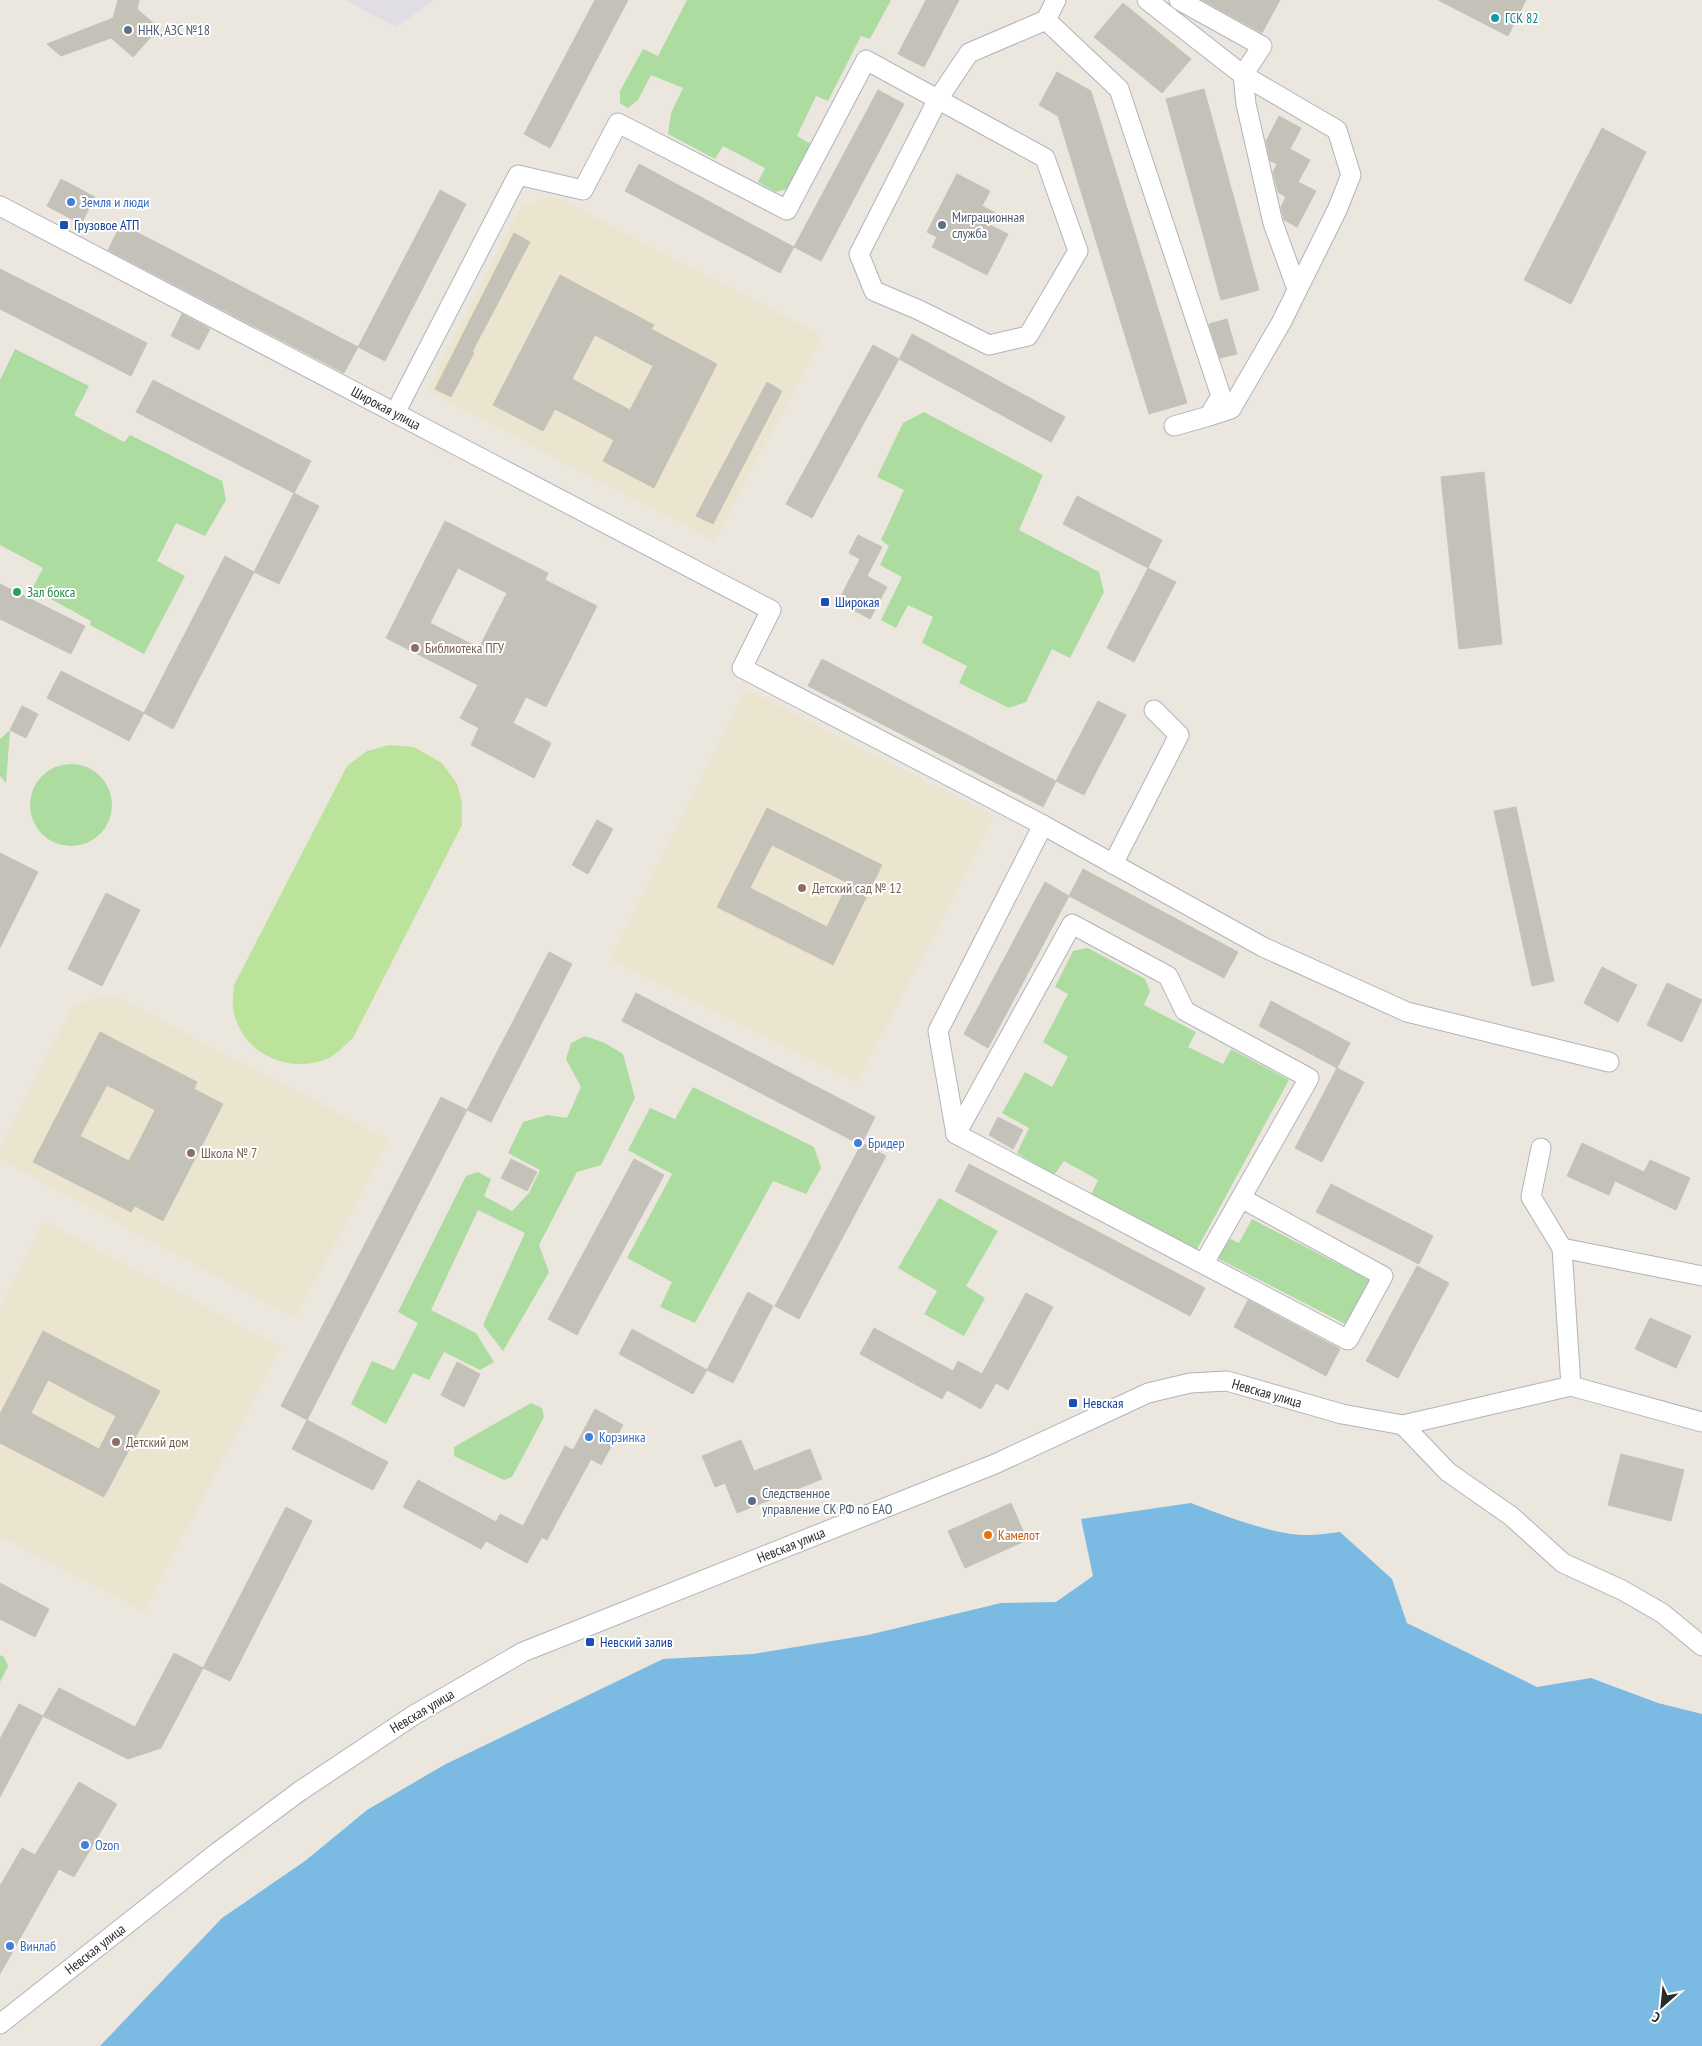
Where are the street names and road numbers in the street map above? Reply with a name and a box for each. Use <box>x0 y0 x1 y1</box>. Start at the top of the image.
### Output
street label: Широкая улица <box>348 382 424 434</box>
street label: Невская улица <box>1230 1374 1304 1412</box>
street label: Невская улица <box>754 1523 828 1567</box>
street label: Невская улица <box>387 1685 457 1737</box>
street label: Невская улица <box>61 1920 129 1978</box>

